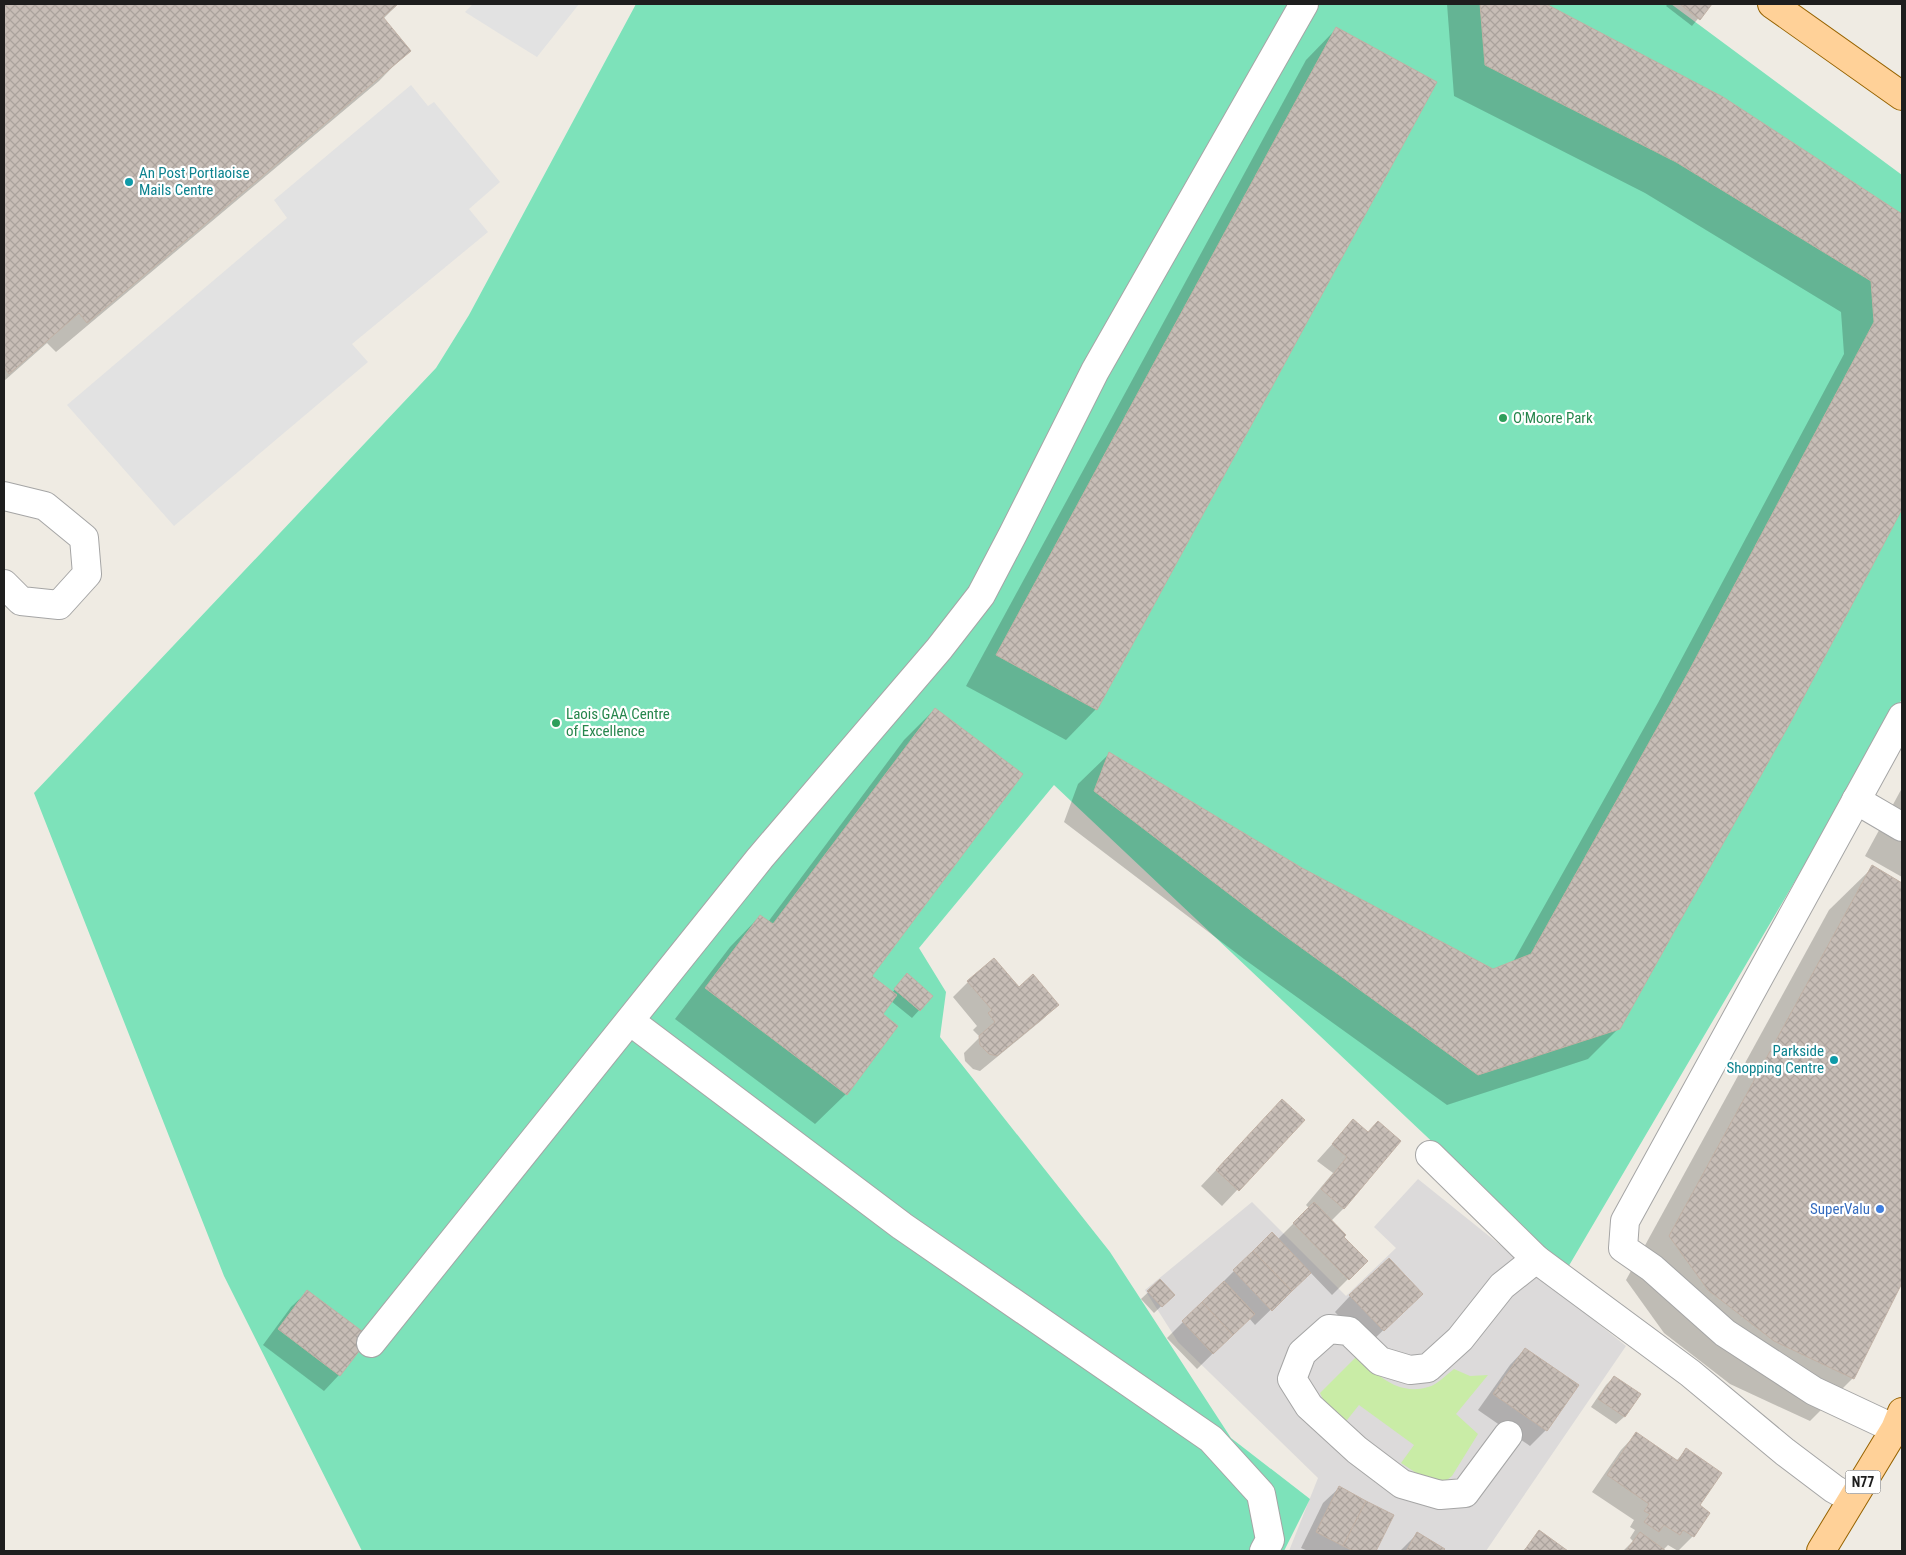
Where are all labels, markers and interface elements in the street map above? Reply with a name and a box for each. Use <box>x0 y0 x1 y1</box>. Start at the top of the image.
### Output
place label: An Post Portlaoise Mails Centre <box>139 164 249 199</box>
marker: An Post Portlaoise Mails Centre <box>123 176 135 188</box>
place label: O'Moore Park <box>1513 409 1593 427</box>
marker: O'Moore Park <box>1497 412 1509 424</box>
place label: Laois GAA Centre of Excellence <box>566 705 670 740</box>
marker: Laois GAA Centre of Excellence <box>550 717 562 729</box>
place label: Parkside Shopping Centre <box>1726 1042 1824 1077</box>
marker: Parkside Shopping Centre <box>1828 1054 1840 1066</box>
place label: SuperValu <box>1810 1200 1870 1218</box>
marker: SuperValu <box>1874 1203 1886 1215</box>
road number: N77 <box>1846 1470 1880 1494</box>

